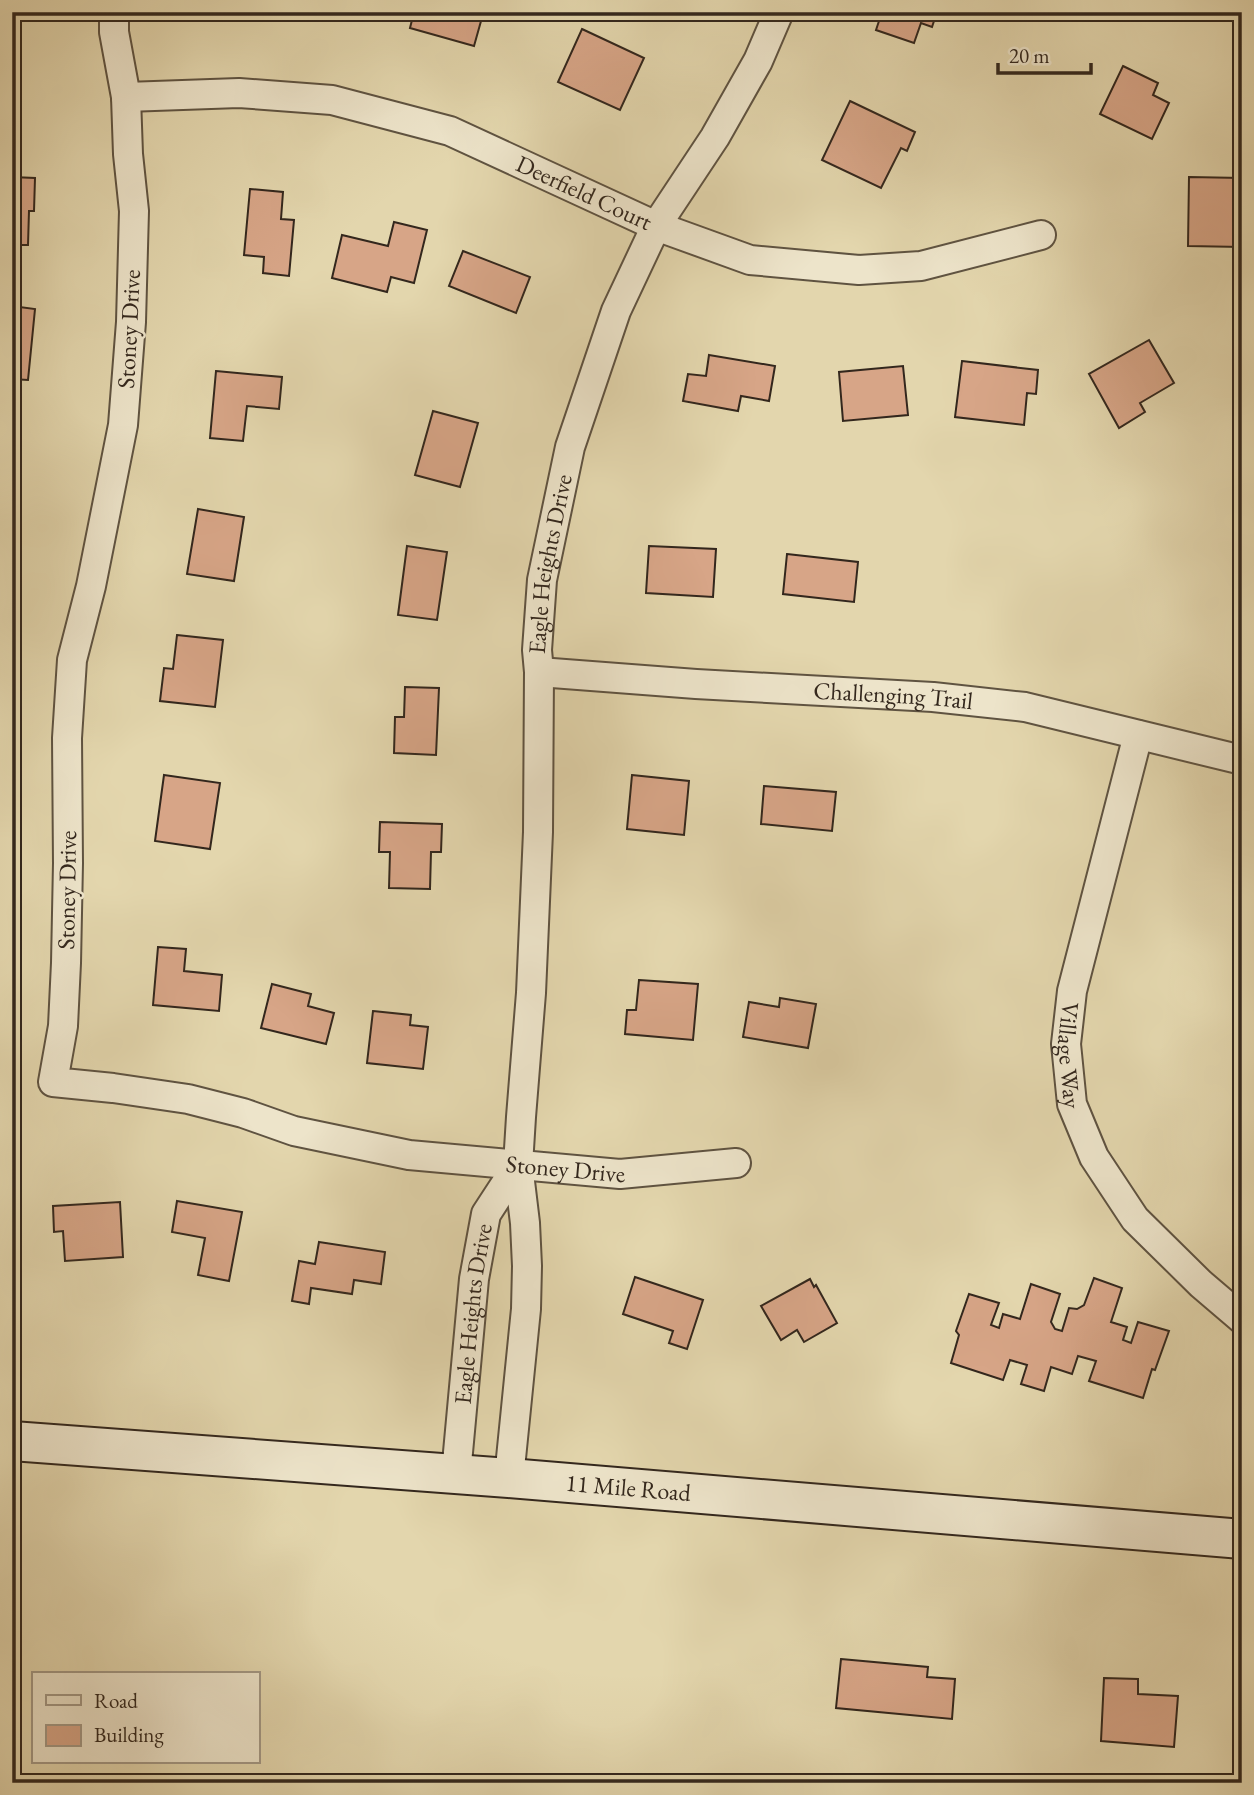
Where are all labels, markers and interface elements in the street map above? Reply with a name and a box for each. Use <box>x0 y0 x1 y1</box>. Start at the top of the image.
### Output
scale bar <box>998 32 1091 76</box>
text: 20 m <box>1009 42 1050 69</box>
street label: Deerfield Court <box>511 148 658 237</box>
street label: Stoney Drive <box>110 269 147 389</box>
street label: Eagle Heights Drive <box>521 471 579 655</box>
street label: Challenging Trail <box>813 674 975 716</box>
street label: Stoney Drive <box>50 830 83 950</box>
street label: Village Way <box>1051 1000 1088 1110</box>
street label: Stoney Drive <box>505 1148 626 1189</box>
street label: Eagle Heights Drive <box>447 1221 499 1406</box>
street label: 11 Mile Road <box>564 1467 693 1508</box>
legend <box>32 1672 259 1764</box>
text: Road <box>94 1687 138 1714</box>
text: Building <box>94 1721 164 1748</box>

